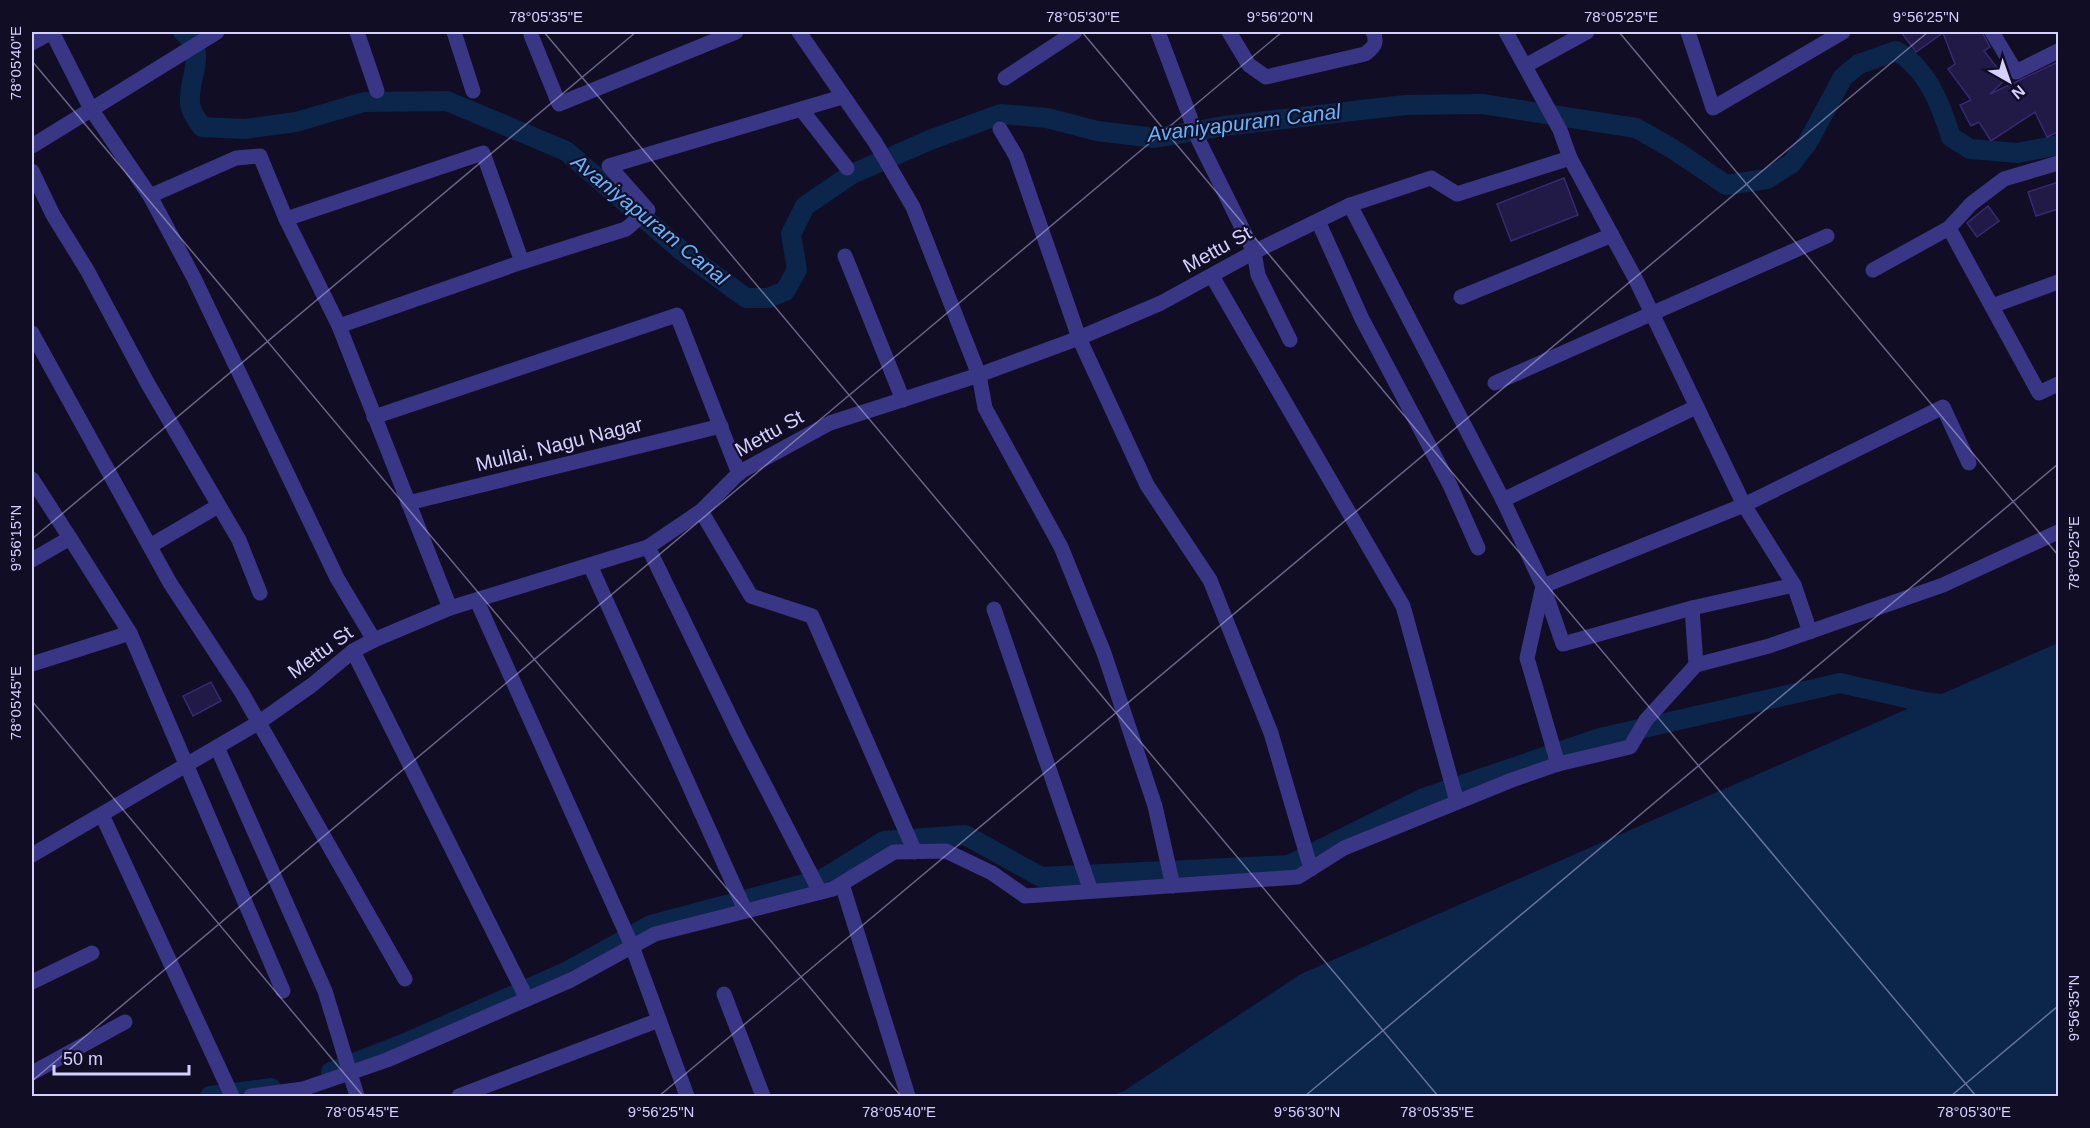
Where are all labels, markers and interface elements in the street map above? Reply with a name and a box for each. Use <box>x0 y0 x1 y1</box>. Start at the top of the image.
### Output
text: 78°05'35"E <box>509 8 583 25</box>
text: 78°05'30"E <box>1046 8 1120 25</box>
text: 9°56'20"N <box>1247 8 1313 25</box>
text: 78°05'25"E <box>1584 8 1658 25</box>
text: 9°56'25"N <box>1893 8 1959 25</box>
text: 78°05'40"E <box>7 26 24 100</box>
north arrow <box>1979 51 2039 111</box>
text: N <box>2008 82 2028 102</box>
water label: Avaniyapuram Canal <box>1144 99 1343 146</box>
water label: Avaniyapuram Canal <box>566 148 734 291</box>
street label: Mettu St <box>1179 221 1255 277</box>
street label: Mettu St <box>731 405 807 461</box>
street label: Mullai, Nagu Nagar <box>473 413 645 475</box>
text: 9°56'15"N <box>7 505 24 571</box>
text: 78°05'25"E <box>2065 516 2082 590</box>
street label: Mettu St <box>283 621 357 683</box>
text: 78°05'45"E <box>7 666 24 740</box>
text: 9°56'35"N <box>2065 975 2082 1041</box>
scale bar <box>54 1038 189 1076</box>
text: 50 m <box>63 1049 103 1069</box>
text: 78°05'45"E <box>325 1103 399 1120</box>
text: 9°56'25"N <box>628 1103 694 1120</box>
text: 78°05'40"E <box>862 1103 936 1120</box>
text: 9°56'30"N <box>1274 1103 1340 1120</box>
text: 78°05'35"E <box>1400 1103 1474 1120</box>
text: 78°05'30"E <box>1937 1103 2011 1120</box>

